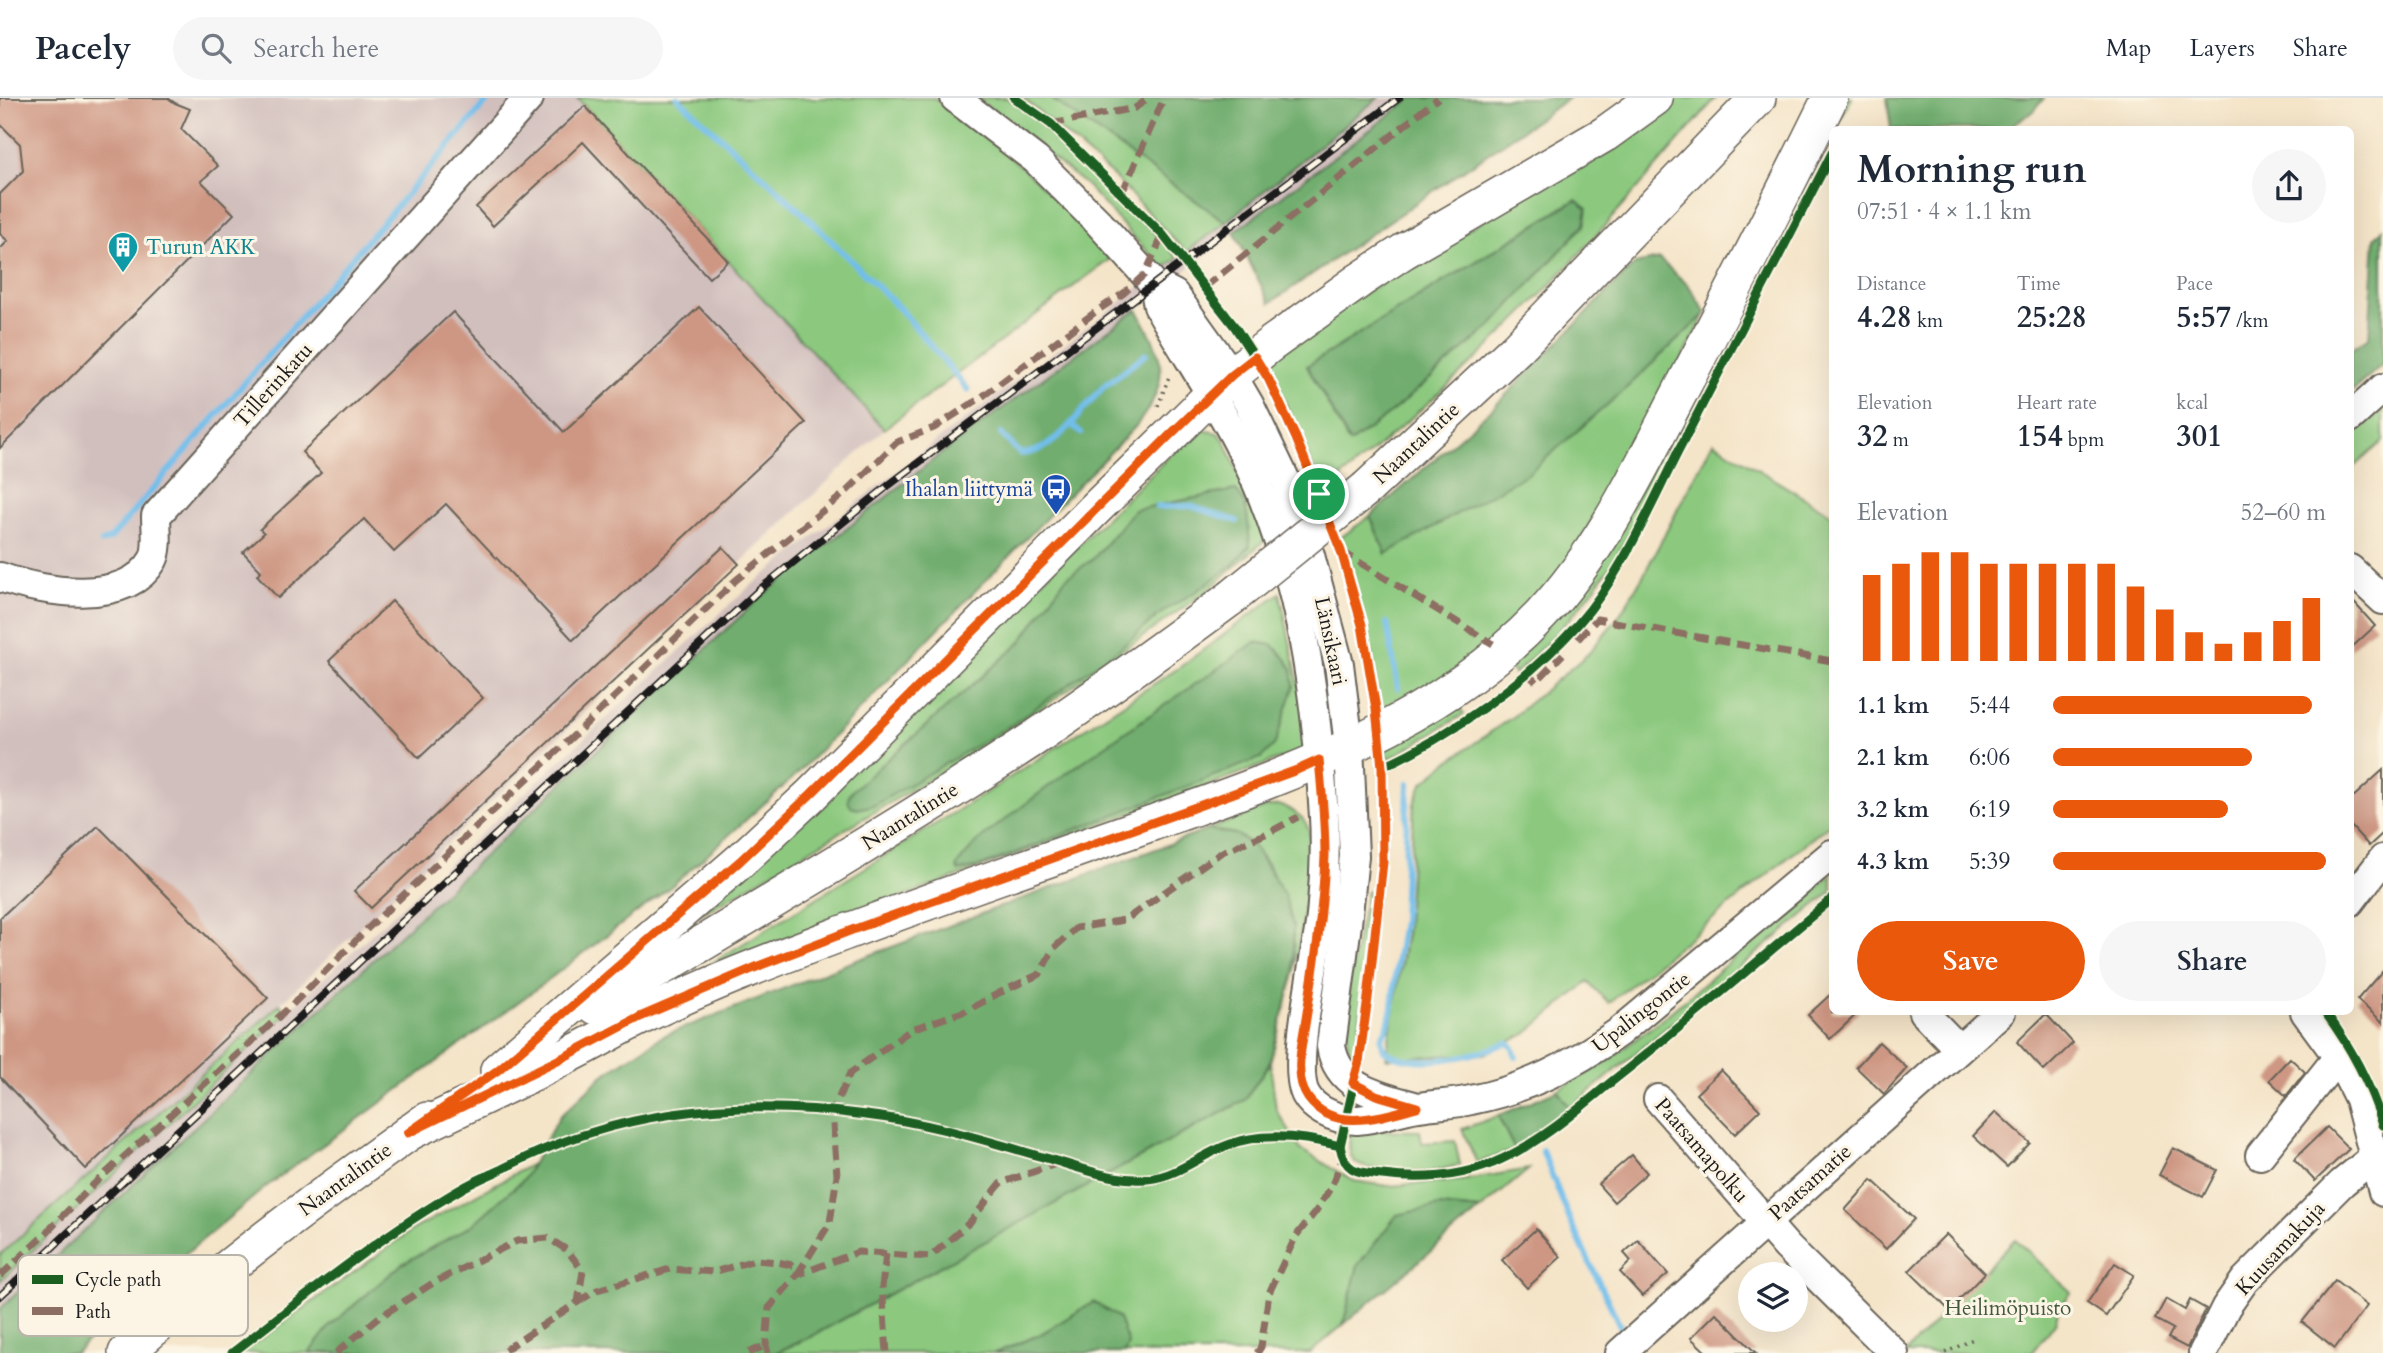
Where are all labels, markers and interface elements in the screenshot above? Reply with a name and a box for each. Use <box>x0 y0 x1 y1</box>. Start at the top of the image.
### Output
search box <box>173 17 663 80</box>
text: Pacely <box>35 26 131 71</box>
icon: search <box>197 29 235 67</box>
text: Search here <box>253 31 379 66</box>
text: Map <box>2106 32 2152 65</box>
text: Layers <box>2190 32 2255 65</box>
text: Share <box>2293 32 2348 65</box>
text: Morning run <box>1857 144 2087 196</box>
button: share <box>2252 149 2326 223</box>
text: 07:51 · 4 × 1.1 km <box>1857 196 2031 227</box>
building icon: Turun AKK <box>106 230 140 274</box>
place label: Turun AKK <box>146 233 256 262</box>
text: Distance <box>1857 271 1926 297</box>
text: Time <box>2017 271 2061 297</box>
text: Pace <box>2176 271 2213 297</box>
text: 4.28 <box>1857 297 1912 338</box>
text: 25:28 <box>2017 297 2087 338</box>
text: 5:57 <box>2176 297 2231 338</box>
text: km <box>1912 308 1943 334</box>
text: /km <box>2231 308 2269 334</box>
street label: Tillerinkatu <box>227 336 319 434</box>
text: Elevation <box>1857 390 1932 416</box>
text: Heart rate <box>2017 390 2097 416</box>
text: kcal <box>2176 390 2208 416</box>
street label: Naantalintie <box>1367 396 1466 491</box>
text: 32 <box>1857 416 1888 457</box>
text: 154 <box>2017 416 2063 457</box>
text: 301 <box>2176 416 2222 457</box>
text: m <box>1888 427 1909 453</box>
text: bpm <box>2063 427 2104 453</box>
pin <box>1289 464 1349 524</box>
bus stop icon: Ihalan liittymä <box>1039 472 1073 516</box>
place label: Ihalan liittymä <box>905 475 1033 504</box>
icon: arrive <box>1300 475 1338 513</box>
text: Elevation <box>1857 497 1948 528</box>
text: 52–60 m <box>2241 497 2326 528</box>
street label: Länsikaari <box>1307 594 1354 688</box>
text: 1.1 km <box>1857 690 1929 721</box>
text: 5:44 <box>1969 690 2010 721</box>
text: 2.1 km <box>1857 742 1929 773</box>
text: 6:06 <box>1969 742 2010 773</box>
street label: Naantalintie <box>856 775 964 858</box>
text: 3.2 km <box>1857 794 1929 825</box>
text: 6:19 <box>1969 794 2010 825</box>
text: 4.3 km <box>1857 846 1929 877</box>
text: 5:39 <box>1969 846 2010 877</box>
button: Save <box>1857 921 2085 1001</box>
button: Share <box>2099 921 2326 1001</box>
street label: Upalingontie <box>1586 965 1697 1060</box>
street label: Paatsamapolku <box>1648 1091 1755 1209</box>
street label: Naantalintie <box>293 1136 398 1223</box>
street label: Paatsamatie <box>1763 1137 1858 1227</box>
street label: Kuusamakuja <box>2229 1195 2332 1302</box>
legend <box>18 1255 248 1336</box>
map controls <box>1738 1262 1808 1332</box>
button: layers <box>1738 1262 1808 1332</box>
text: Cycle path <box>75 1267 162 1293</box>
park label: Heilimöpuisto <box>1945 1294 2071 1323</box>
text: Path <box>75 1299 111 1325</box>

